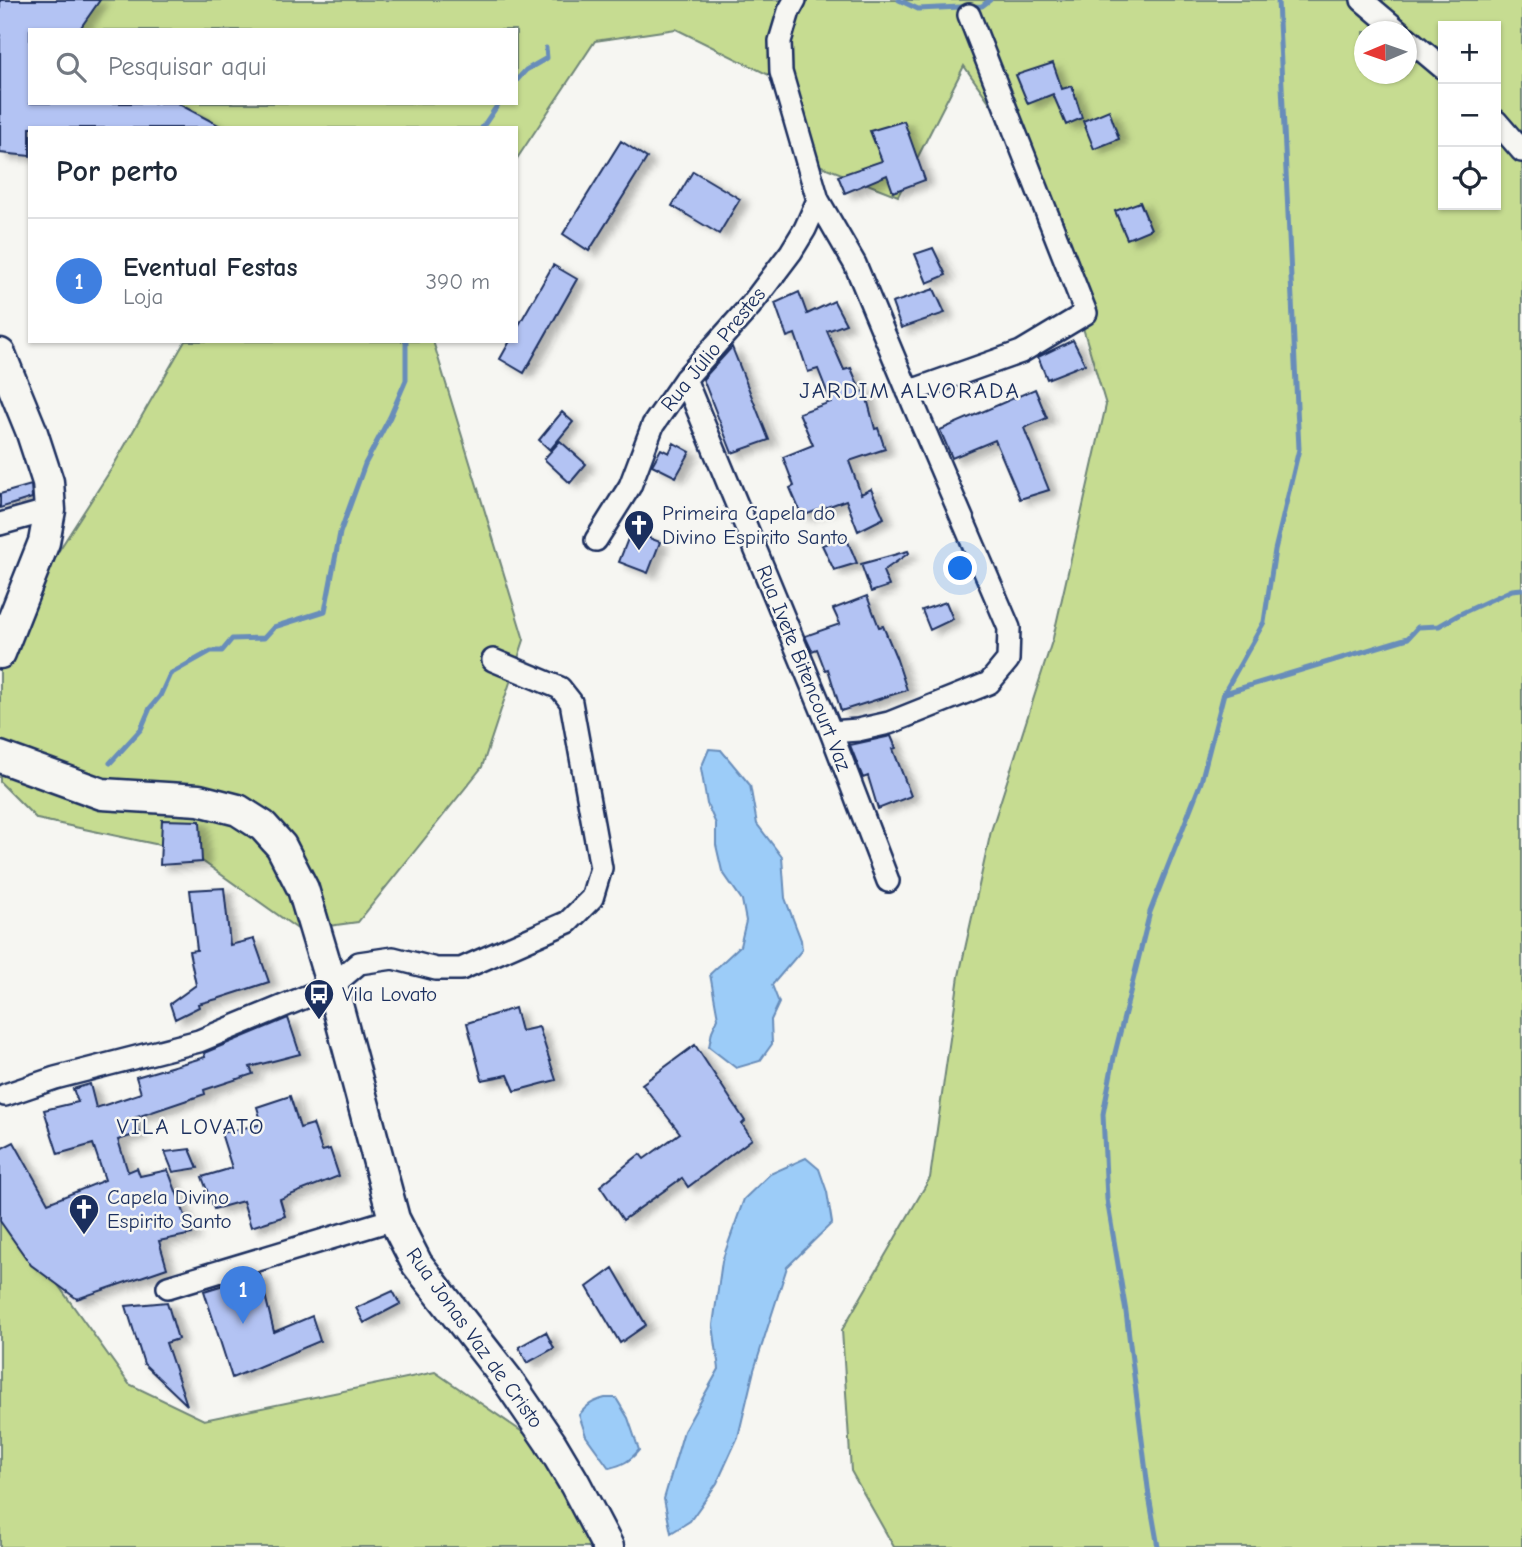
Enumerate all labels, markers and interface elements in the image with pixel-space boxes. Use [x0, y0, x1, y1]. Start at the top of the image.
north arrow [1354, 21, 1417, 84]
map controls [1438, 21, 1501, 210]
button: + [1438, 21, 1501, 84]
search box [28, 28, 518, 105]
icon: search [52, 48, 90, 86]
text: Pesquisar aqui [108, 52, 267, 82]
button: − [1438, 84, 1501, 147]
button: locate [1438, 147, 1501, 210]
text: Por perto [56, 154, 178, 189]
text: Eventual Festas [123, 253, 298, 283]
text: 1 [74, 268, 84, 295]
text: 390 m [425, 268, 490, 295]
street label: Rua Júlio Prestes [656, 282, 770, 416]
text: Loja [123, 283, 163, 310]
district label: JARDIM ALVORADA [799, 377, 1021, 404]
place label: Primeira Capela do Divino Espirito Santo [662, 501, 848, 549]
church icon: Primeira Capela do Divino Espirito Santo [622, 508, 656, 552]
your location [943, 551, 977, 585]
street label: Rua Ivete Bitencourt Vaz [752, 562, 856, 774]
bus stop icon: Vila Lovato [302, 977, 336, 1021]
place label: Vila Lovato [342, 982, 437, 1006]
district label: VILA LOVATO [116, 1113, 266, 1140]
place label: Capela Divino Espirito Santo [107, 1185, 232, 1233]
church icon: Capela Divino Espirito Santo [67, 1192, 101, 1236]
street label: Rua Jonas Vaz de Cristo [402, 1243, 548, 1433]
pin: 1 [220, 1266, 266, 1324]

